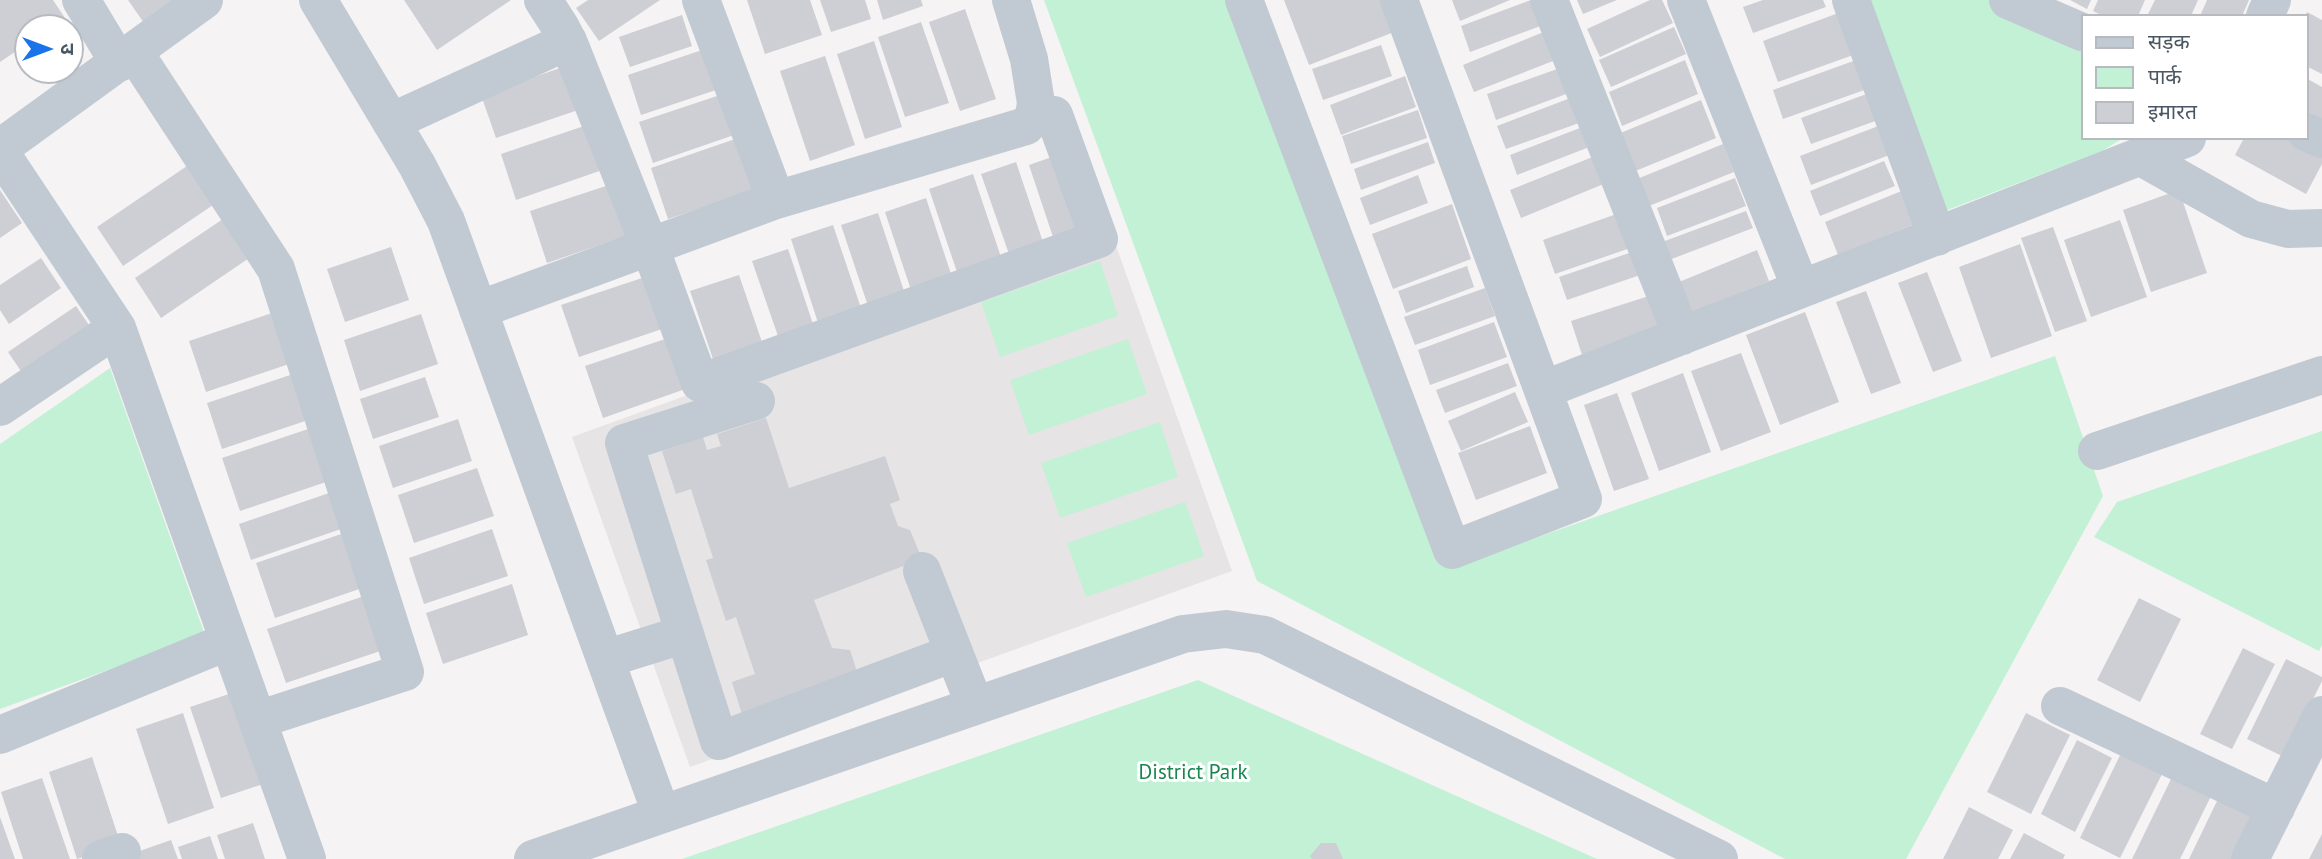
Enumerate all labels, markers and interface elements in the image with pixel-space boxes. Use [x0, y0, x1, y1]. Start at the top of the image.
north arrow [14, 14, 84, 84]
legend [2080, 14, 2308, 140]
text: सड़क [2148, 28, 2190, 55]
text: उ [56, 43, 80, 55]
text: पार्क [2148, 63, 2182, 90]
text: इमारत [2148, 98, 2197, 125]
park label: District Park [1139, 760, 1247, 786]

